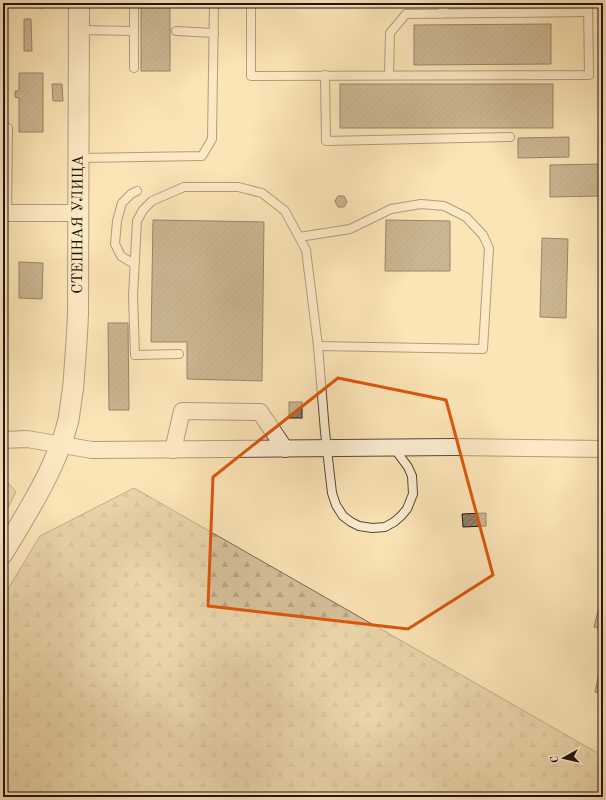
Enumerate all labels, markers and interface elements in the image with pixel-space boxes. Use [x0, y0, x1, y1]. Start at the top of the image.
street label: СТЕПНАЯ УЛИЦА [71, 154, 86, 294]
north arrow [544, 738, 584, 778]
text: С [550, 755, 562, 764]

